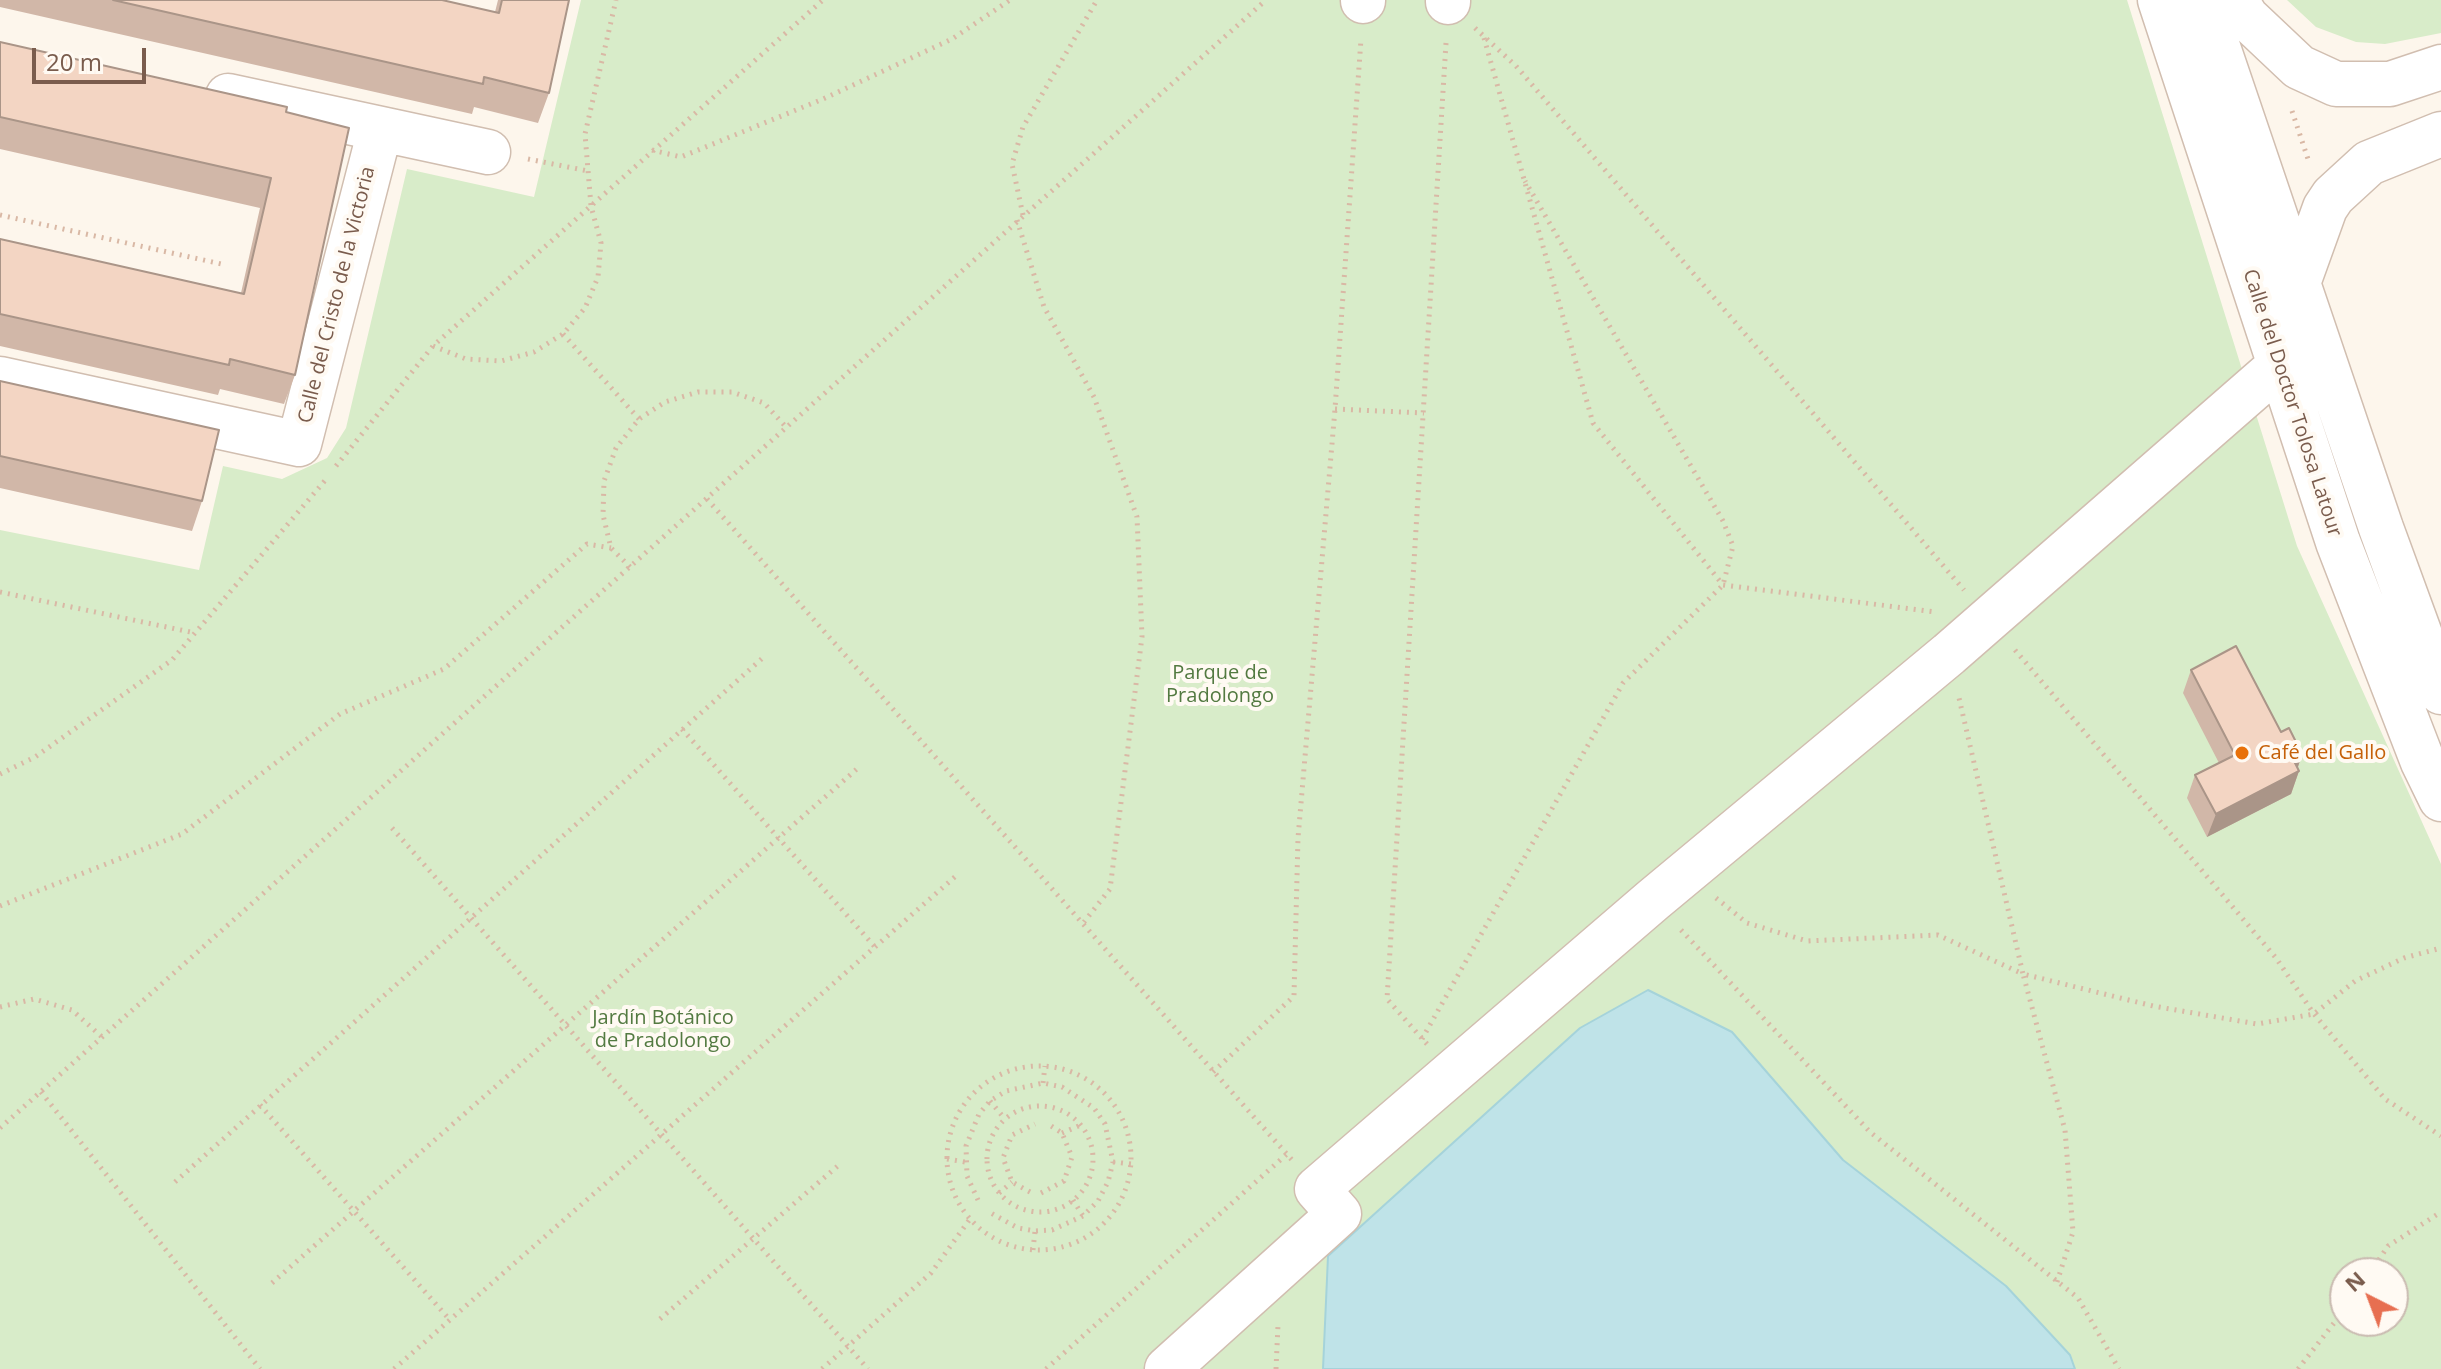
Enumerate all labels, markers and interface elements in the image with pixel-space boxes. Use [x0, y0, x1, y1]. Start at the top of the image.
scale bar [36, 32, 150, 82]
text: 20 m [46, 45, 102, 78]
street label: Calle del Cristo de la Victoria [293, 164, 381, 426]
street label: Calle del Doctor Tolosa Latour [2237, 266, 2347, 540]
park label: Parque de Pradolongo [1166, 661, 1274, 708]
place label: Café del Gallo [2258, 741, 2386, 765]
marker: Café del Gallo [2233, 744, 2251, 762]
park label: Jardín Botánico de Pradolongo [592, 1006, 734, 1053]
north arrow [2329, 1257, 2409, 1337]
text: N [2338, 1264, 2371, 1298]

